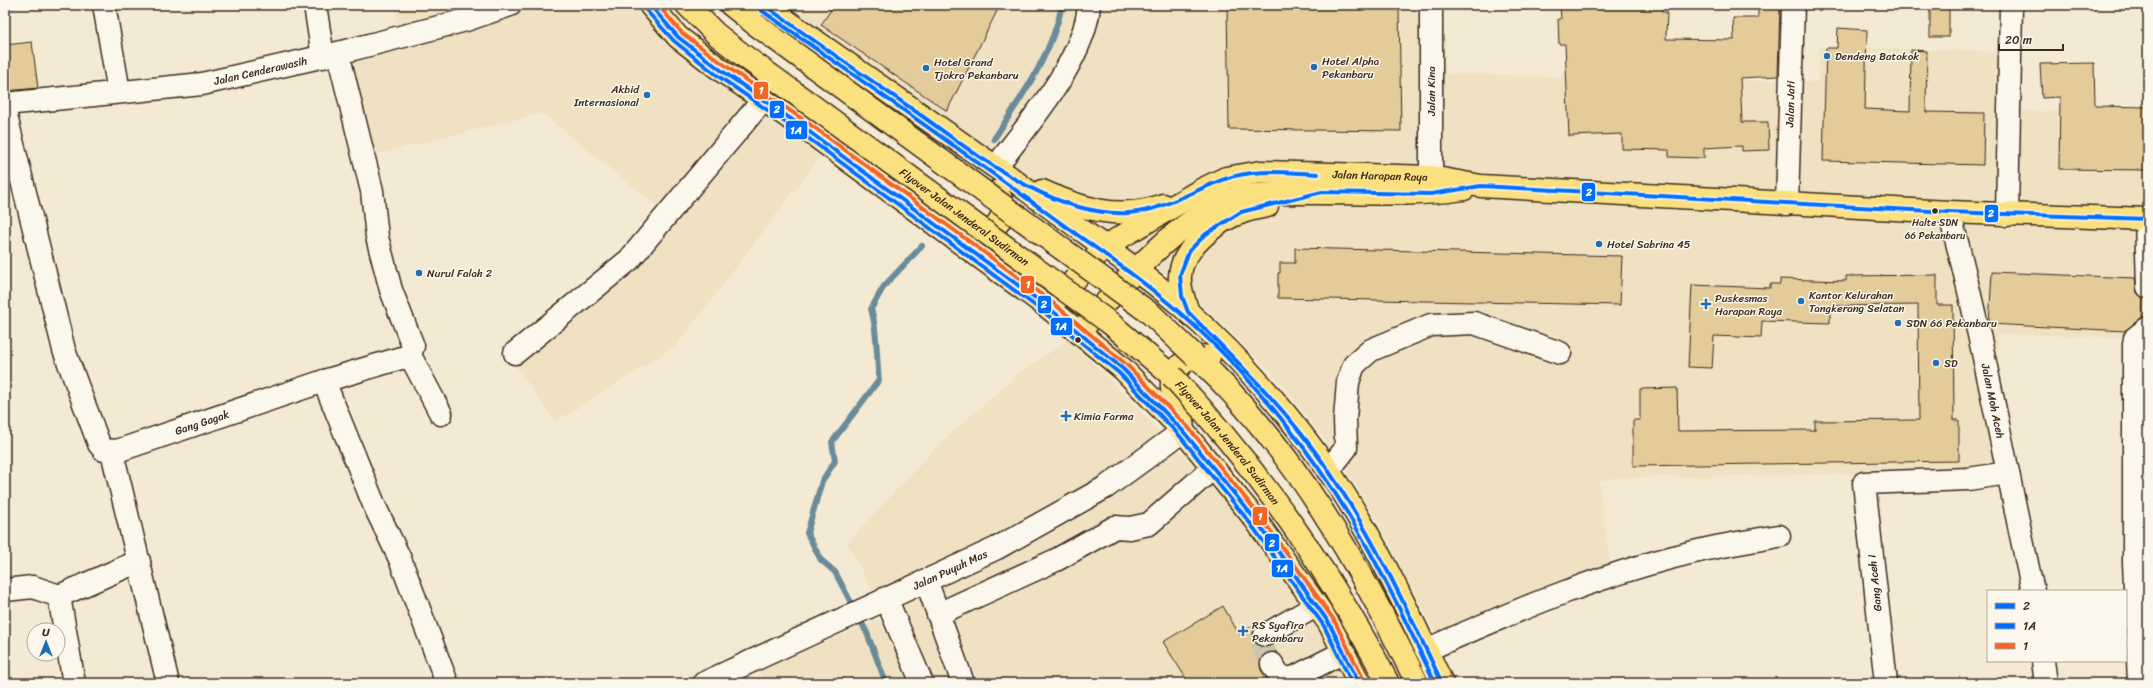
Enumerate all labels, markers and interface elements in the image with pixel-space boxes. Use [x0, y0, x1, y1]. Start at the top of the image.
scale bar [1999, 26, 2063, 52]
text: 20 m [2005, 29, 2032, 51]
place label: Dendeng Batokok [1835, 47, 1919, 66]
street label: Jalan Cenderawasih [211, 51, 309, 91]
marker: Dendeng Batokok [1822, 51, 1832, 61]
place label: Hotel Alpha Pekanbaru [1322, 52, 1380, 84]
place label: Hotel Grand Tjokro Pekanbaru [934, 53, 1019, 85]
marker: Hotel Alpha Pekanbaru [1309, 62, 1319, 72]
marker: Hotel Grand Tjokro Pekanbaru [921, 63, 931, 73]
street label: Jalan Kina [1422, 66, 1441, 117]
place label: Akbid Internasional [573, 80, 640, 112]
street label: Jalan Jati [1780, 80, 1800, 129]
line badge: 1 [753, 81, 769, 100]
text: 1 [759, 81, 764, 100]
marker: Akbid Internasional [642, 90, 652, 100]
line badge: 2 [769, 100, 785, 119]
text: 2 [773, 100, 781, 119]
line badge: 1A [785, 120, 808, 140]
text: 1A [790, 121, 802, 140]
street label: Flyover Jalan Jenderal Sudirman [896, 163, 1034, 271]
street label: Jalan Harapan Raya [1331, 165, 1428, 186]
line badge: 2 [1581, 182, 1596, 202]
text: 2 [1585, 183, 1593, 202]
line badge: 2 [1984, 204, 1999, 223]
text: 2 [1987, 204, 1995, 223]
marker: Halte SDN 66 Pekanbaru [1930, 206, 1940, 216]
place label: Halte SDN 66 Pekanbaru [1905, 214, 1966, 245]
place label: Hotel Sabrina 45 [1607, 235, 1691, 254]
marker: Hotel Sabrina 45 [1594, 239, 1604, 249]
place label: Nurul Falah 2 [427, 264, 493, 283]
marker: Nurul Falah 2 [414, 268, 424, 278]
line badge: 1 [1020, 275, 1035, 294]
text: 1 [1026, 275, 1031, 294]
place label: Kantor Kelurahan Tangkerang Selatan [1809, 286, 1905, 318]
place label: Puskesmas Harapan Raya [1715, 289, 1782, 321]
line badge: 2 [1037, 295, 1052, 314]
text: 2 [1040, 295, 1048, 314]
marker: Kantor Kelurahan Tangkerang Selatan [1796, 296, 1806, 306]
marker: Puskesmas Harapan Raya [1700, 298, 1712, 310]
place label: SDN 66 Pekanbaru [1906, 314, 1997, 333]
line badge: 1A [1050, 317, 1073, 336]
text: 1A [1055, 317, 1067, 336]
marker: SDN 66 Pekanbaru [1893, 318, 1903, 328]
unlabelled marker [1073, 335, 1083, 345]
place label: SD [1944, 354, 1958, 373]
marker: SD [1931, 358, 1941, 368]
street label: Jalan Moh Aceh [1976, 361, 2010, 440]
street label: Flyover Jalan Jenderal Sudirman [1171, 376, 1285, 509]
street label: Gang Gagak [172, 404, 232, 440]
place label: Kimia Farma [1074, 407, 1134, 426]
marker: Kimia Farma [1061, 411, 1071, 421]
line badge: 1 [1252, 506, 1268, 526]
text: 1 [1258, 507, 1263, 526]
line badge: 2 [1264, 533, 1280, 552]
text: 2 [1268, 534, 1276, 553]
street label: Jalan Puyuh Mas [909, 544, 991, 595]
street label: Gang Aceh I [1863, 553, 1887, 612]
line badge: 1A [1271, 559, 1294, 578]
text: 1A [1276, 559, 1288, 578]
legend [1987, 590, 2127, 662]
text: 2 [2023, 595, 2030, 617]
text: 1A [2023, 615, 2036, 637]
place label: RS Syafira Pekanbaru [1252, 616, 1304, 648]
north arrow [26, 622, 66, 662]
text: U [42, 623, 50, 642]
marker: RS Syafira Pekanbaru [1237, 625, 1249, 637]
text: 1 [2023, 635, 2028, 657]

